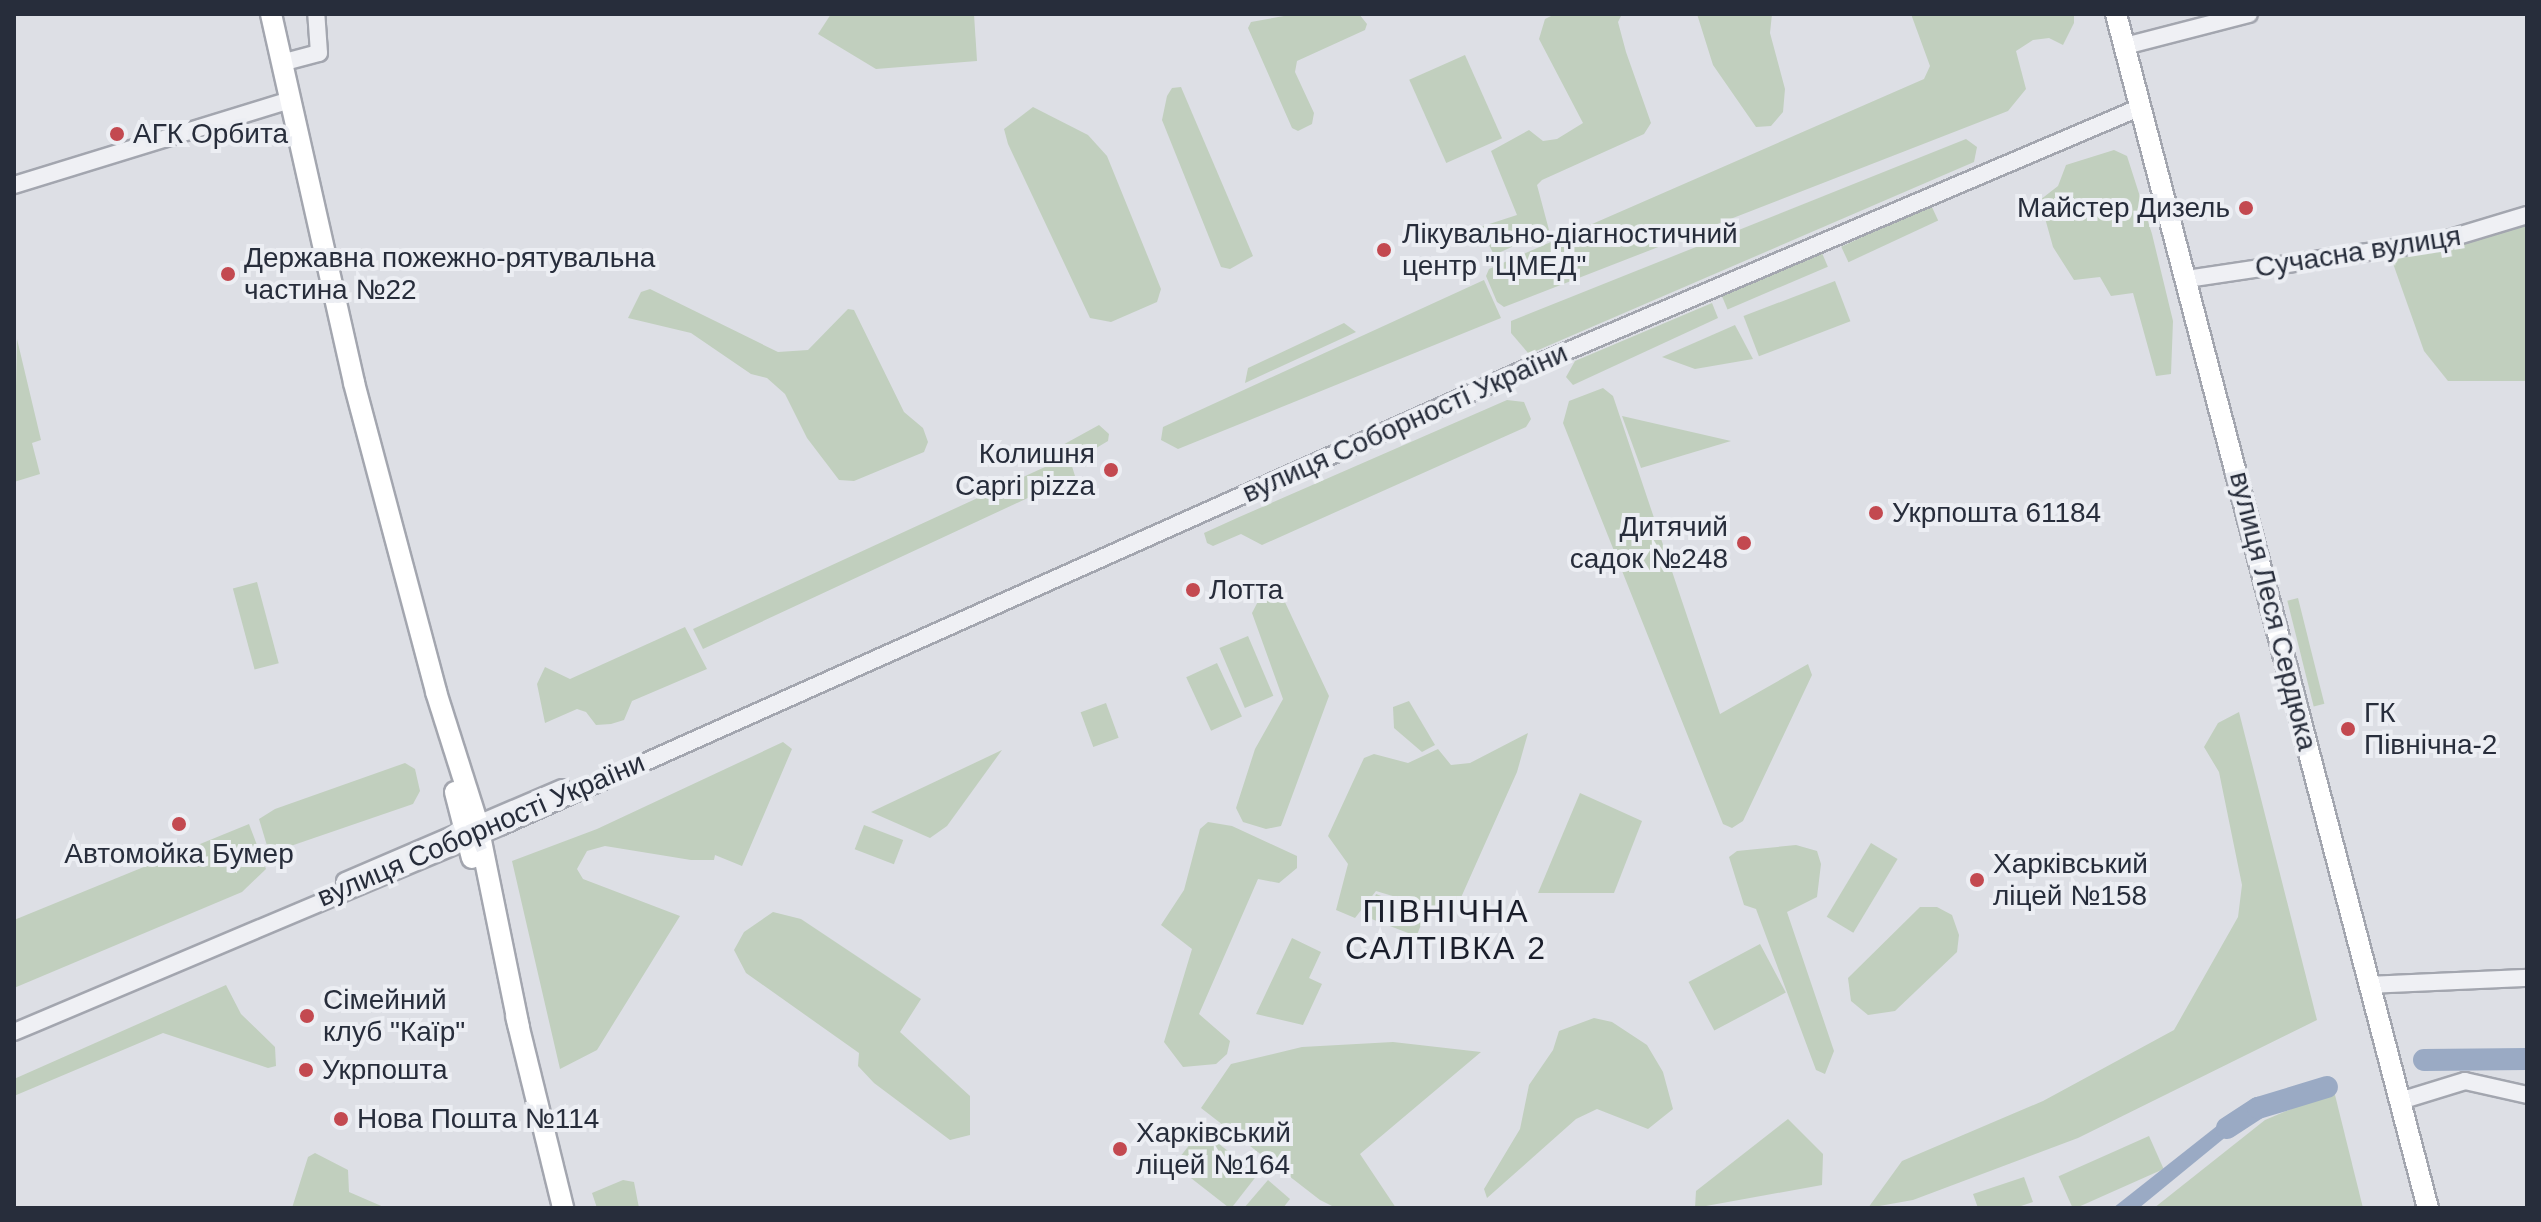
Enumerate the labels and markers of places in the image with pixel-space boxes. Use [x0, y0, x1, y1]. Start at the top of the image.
place label: АГК Орбита [133, 117, 288, 151]
marker: АГК Орбита [108, 125, 126, 143]
place label: Майстер Дизель [2017, 191, 2230, 225]
marker: Майстер Дизель [2237, 199, 2255, 217]
place label: Лікувально-діагностичний центр "ЦМЕД" [1402, 217, 1738, 283]
marker: Лікувально-діагностичний центр "ЦМЕД" [1373, 239, 1395, 261]
place label: Державна пожежно-рятувальна частина №22 [244, 241, 655, 307]
marker: Державна пожежно-рятувальна частина №22 [219, 265, 237, 283]
place label: Колишня Capri pizza [955, 437, 1095, 503]
marker: Колишня Capri pizza [1102, 461, 1120, 479]
place label: Укрпошта 61184 [1892, 496, 2101, 530]
marker: Укрпошта 61184 [1867, 504, 1885, 522]
place label: Дитячий садок №248 [1570, 510, 1728, 576]
marker: Дитячий садок №248 [1735, 534, 1753, 552]
place label: Лотта [1209, 573, 1283, 607]
marker: Лотта [1184, 581, 1202, 599]
place label: ГК Північна-2 [2364, 696, 2497, 762]
marker: ГК Північна-2 [2339, 720, 2357, 738]
marker: Автомойка Бумер [170, 815, 188, 833]
place label: Автомойка Бумер [64, 837, 294, 871]
place label: Харківський ліцей №158 [1993, 847, 2148, 913]
marker: Харківський ліцей №158 [1968, 871, 1986, 889]
place label: Сімейний клуб "Каїр" [323, 983, 465, 1049]
marker: Сімейний клуб "Каїр" [298, 1007, 316, 1025]
place label: Укрпошта [322, 1053, 448, 1087]
marker: Укрпошта [297, 1061, 315, 1079]
place label: Нова Пошта №114 [357, 1102, 599, 1136]
marker: Нова Пошта №114 [332, 1110, 350, 1128]
place label: Харківський ліцей №164 [1136, 1116, 1291, 1182]
marker: Харківський ліцей №164 [1111, 1140, 1129, 1158]

